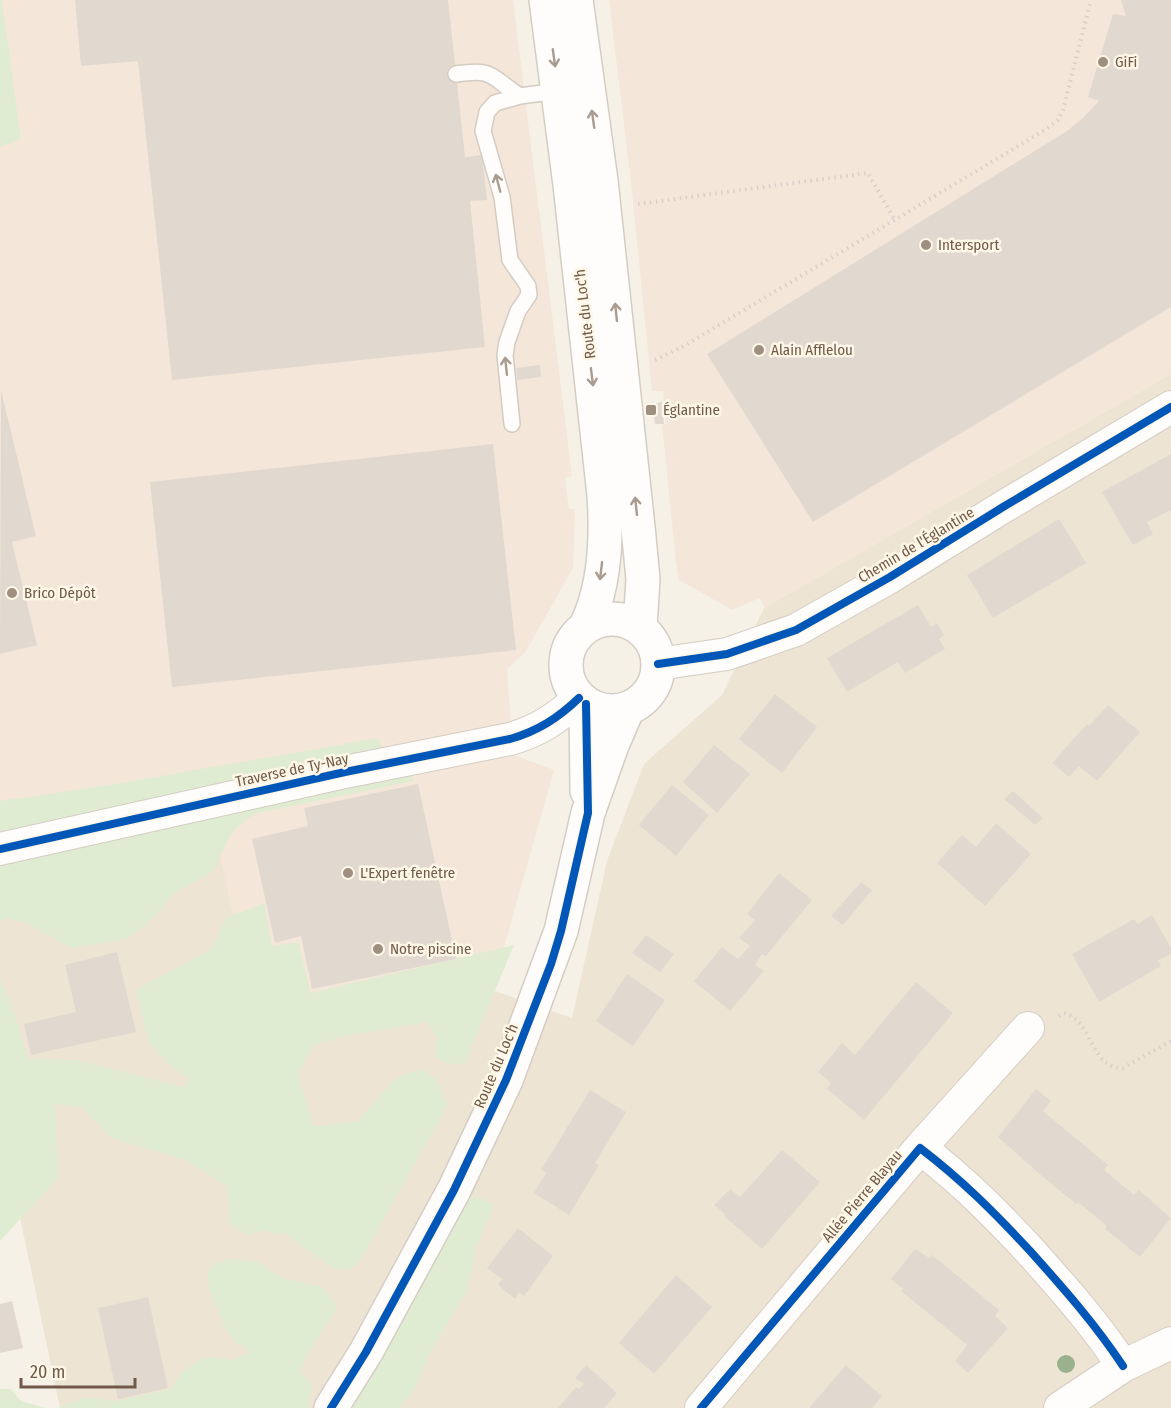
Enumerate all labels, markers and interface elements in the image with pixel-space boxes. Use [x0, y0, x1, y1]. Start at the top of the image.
one-way arrow [548, 48, 559, 67]
place label: GiFi [1115, 53, 1137, 71]
marker: GiFi [1096, 55, 1110, 69]
one-way arrow [587, 109, 598, 129]
one-way arrow [492, 174, 504, 193]
place label: Intersport [938, 236, 999, 254]
marker: Intersport [919, 238, 933, 252]
street label: Route du Loc'h [571, 268, 599, 360]
one-way arrow [610, 303, 621, 323]
place label: Alain Afflelou [771, 341, 853, 359]
marker: Alain Afflelou [752, 343, 766, 357]
one-way arrow [500, 356, 511, 376]
one-way arrow [587, 366, 598, 386]
place label: Églantine [663, 401, 720, 419]
marker: Églantine [644, 403, 658, 417]
one-way arrow [630, 497, 641, 517]
street label: Chemin de l'Églantine [855, 503, 977, 587]
one-way arrow [595, 560, 606, 580]
place label: Brico Dépôt [24, 584, 96, 602]
marker: Brico Dépôt [5, 586, 19, 600]
street label: Traverse de Ty-Nay [234, 749, 350, 791]
place label: L'Expert fenêtre [360, 864, 455, 882]
marker: L'Expert fenêtre [341, 866, 355, 880]
place label: Notre piscine [390, 940, 471, 958]
marker: Notre piscine [371, 942, 385, 956]
street label: Route du Loc'h [470, 1021, 522, 1111]
street label: Allée Pierre Blayau [818, 1146, 906, 1246]
scale bar [21, 1351, 135, 1389]
text: 20 m [30, 1361, 65, 1383]

